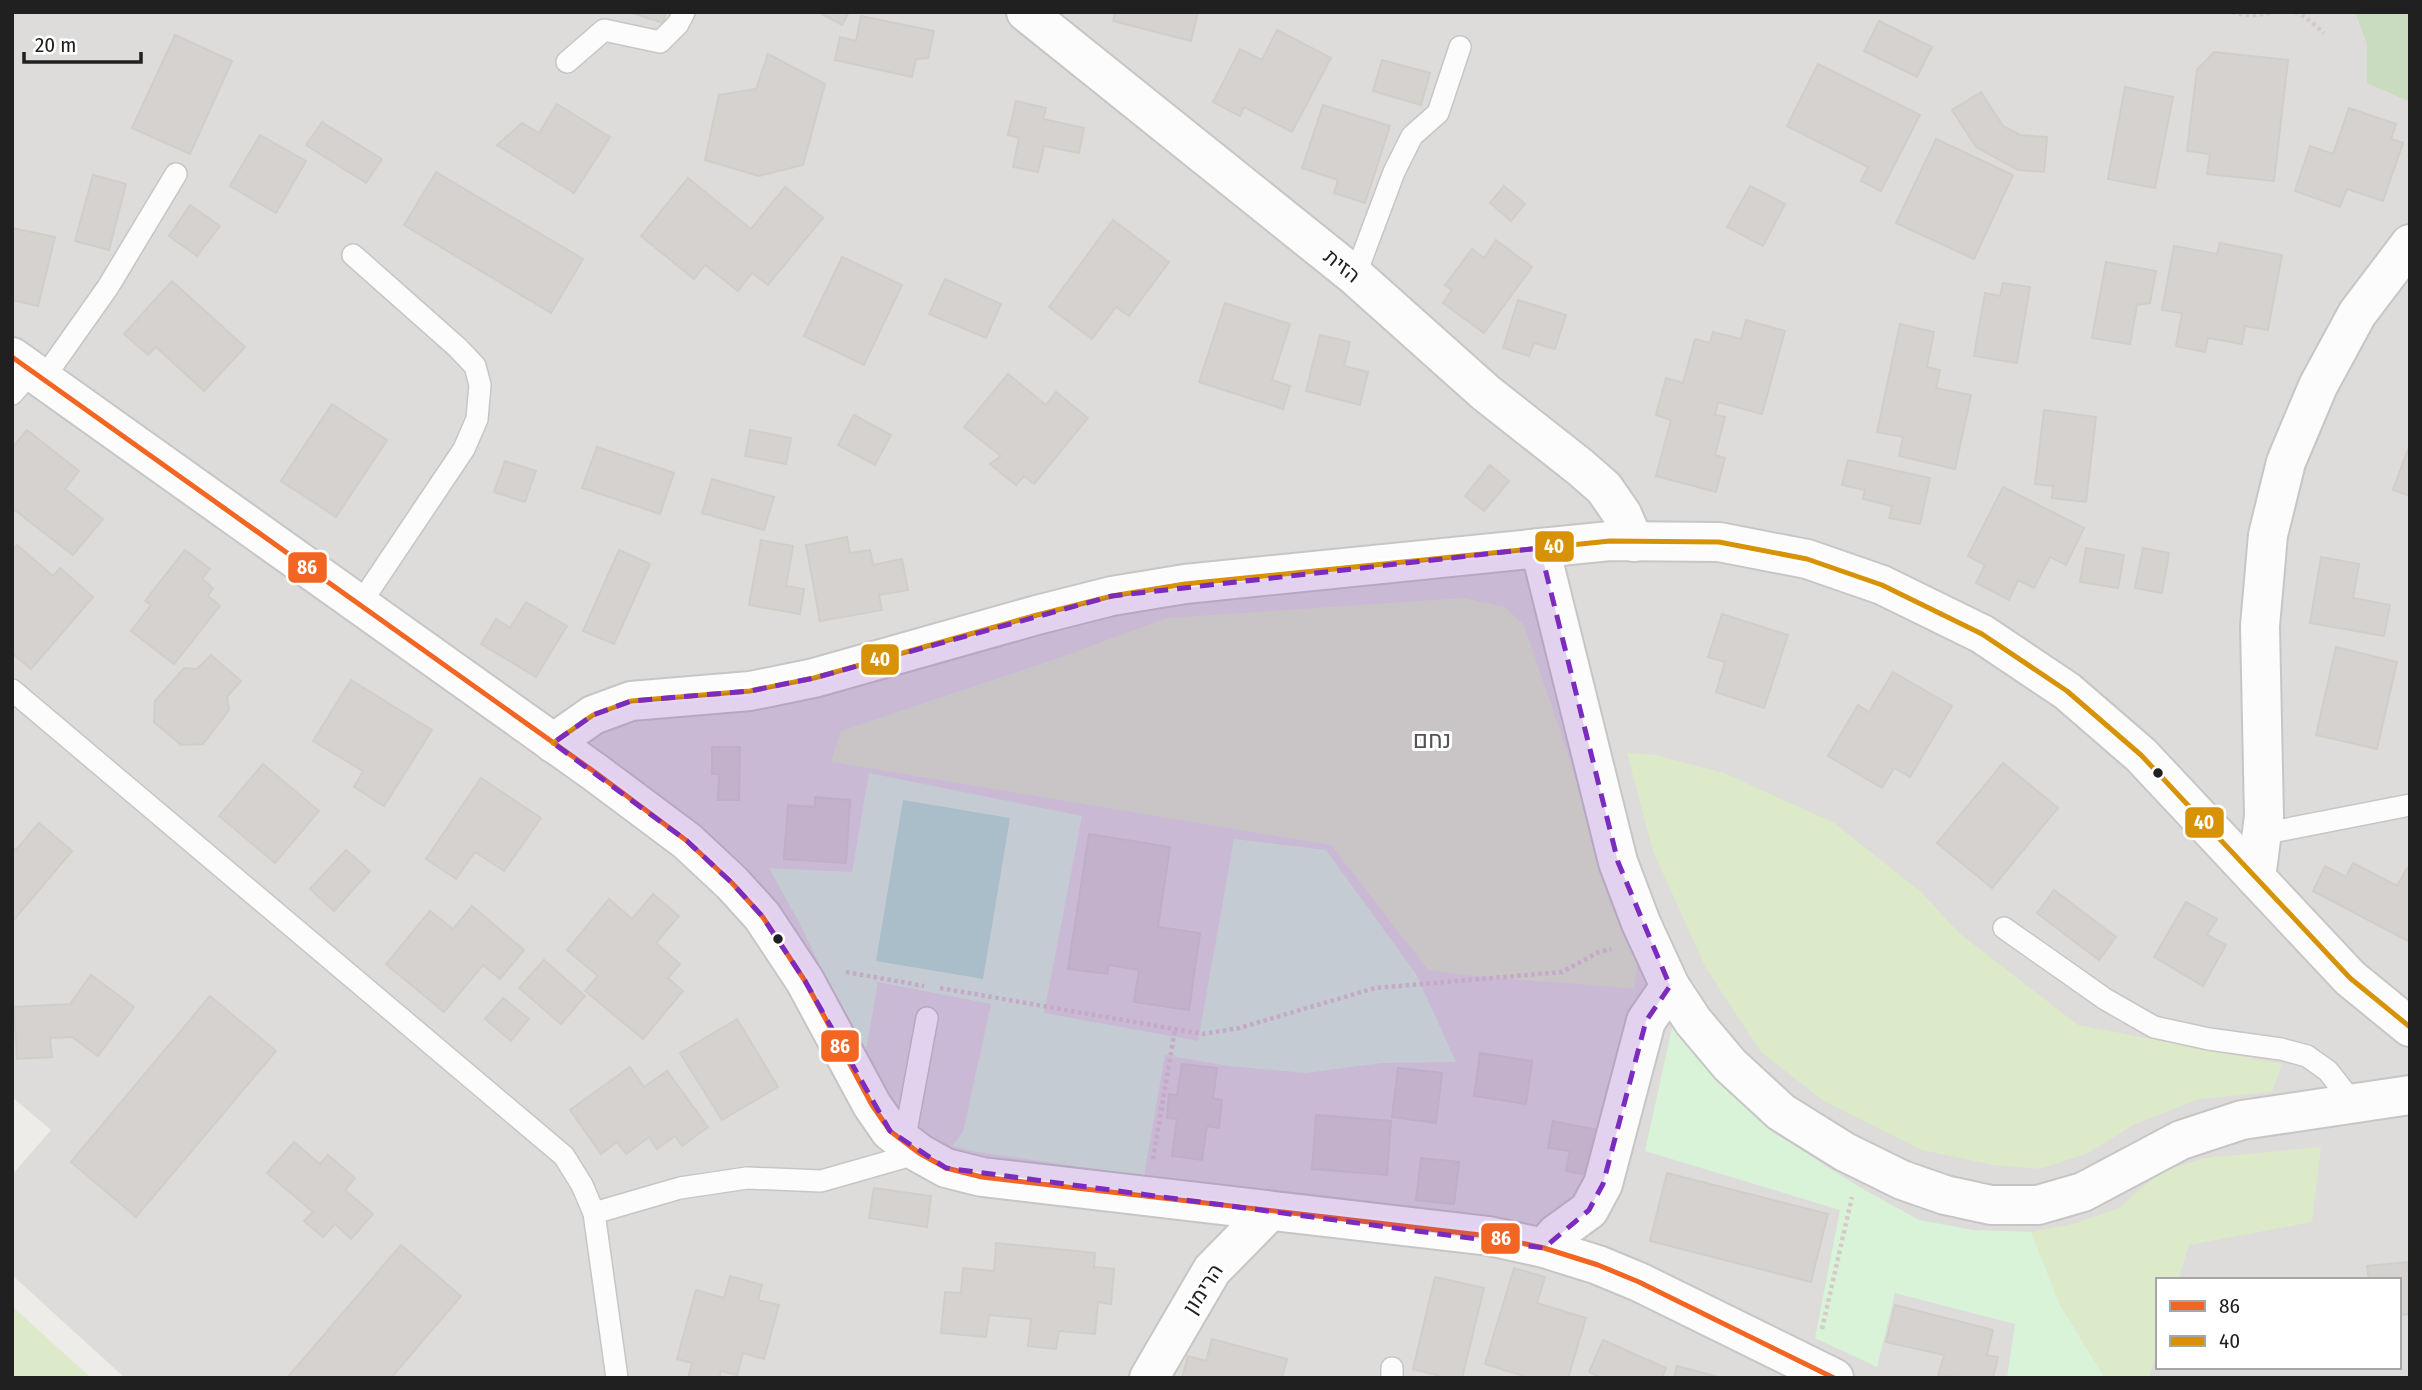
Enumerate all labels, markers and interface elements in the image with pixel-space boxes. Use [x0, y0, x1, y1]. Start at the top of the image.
scale bar [24, 21, 142, 65]
text: 20 m [35, 32, 76, 58]
street label: הזית [1319, 244, 1365, 288]
line badge: 40 [1534, 530, 1575, 563]
text: 40 [1544, 535, 1564, 558]
line badge: 86 [287, 551, 328, 584]
text: 86 [297, 556, 317, 579]
line badge: 40 [860, 643, 900, 676]
text: 40 [870, 648, 890, 671]
district label: נחם [1413, 726, 1451, 754]
unlabelled marker [2151, 766, 2165, 780]
line badge: 40 [2184, 806, 2225, 839]
text: 40 [2194, 811, 2214, 834]
unlabelled marker [771, 932, 785, 946]
line badge: 86 [820, 1029, 860, 1063]
text: 86 [830, 1035, 850, 1058]
line badge: 86 [1480, 1222, 1521, 1255]
text: 86 [1491, 1227, 1511, 1250]
street label: הרימון [1177, 1259, 1229, 1319]
legend [2156, 1278, 2401, 1369]
text: 86 [2219, 1293, 2240, 1319]
text: 40 [2219, 1328, 2240, 1354]

